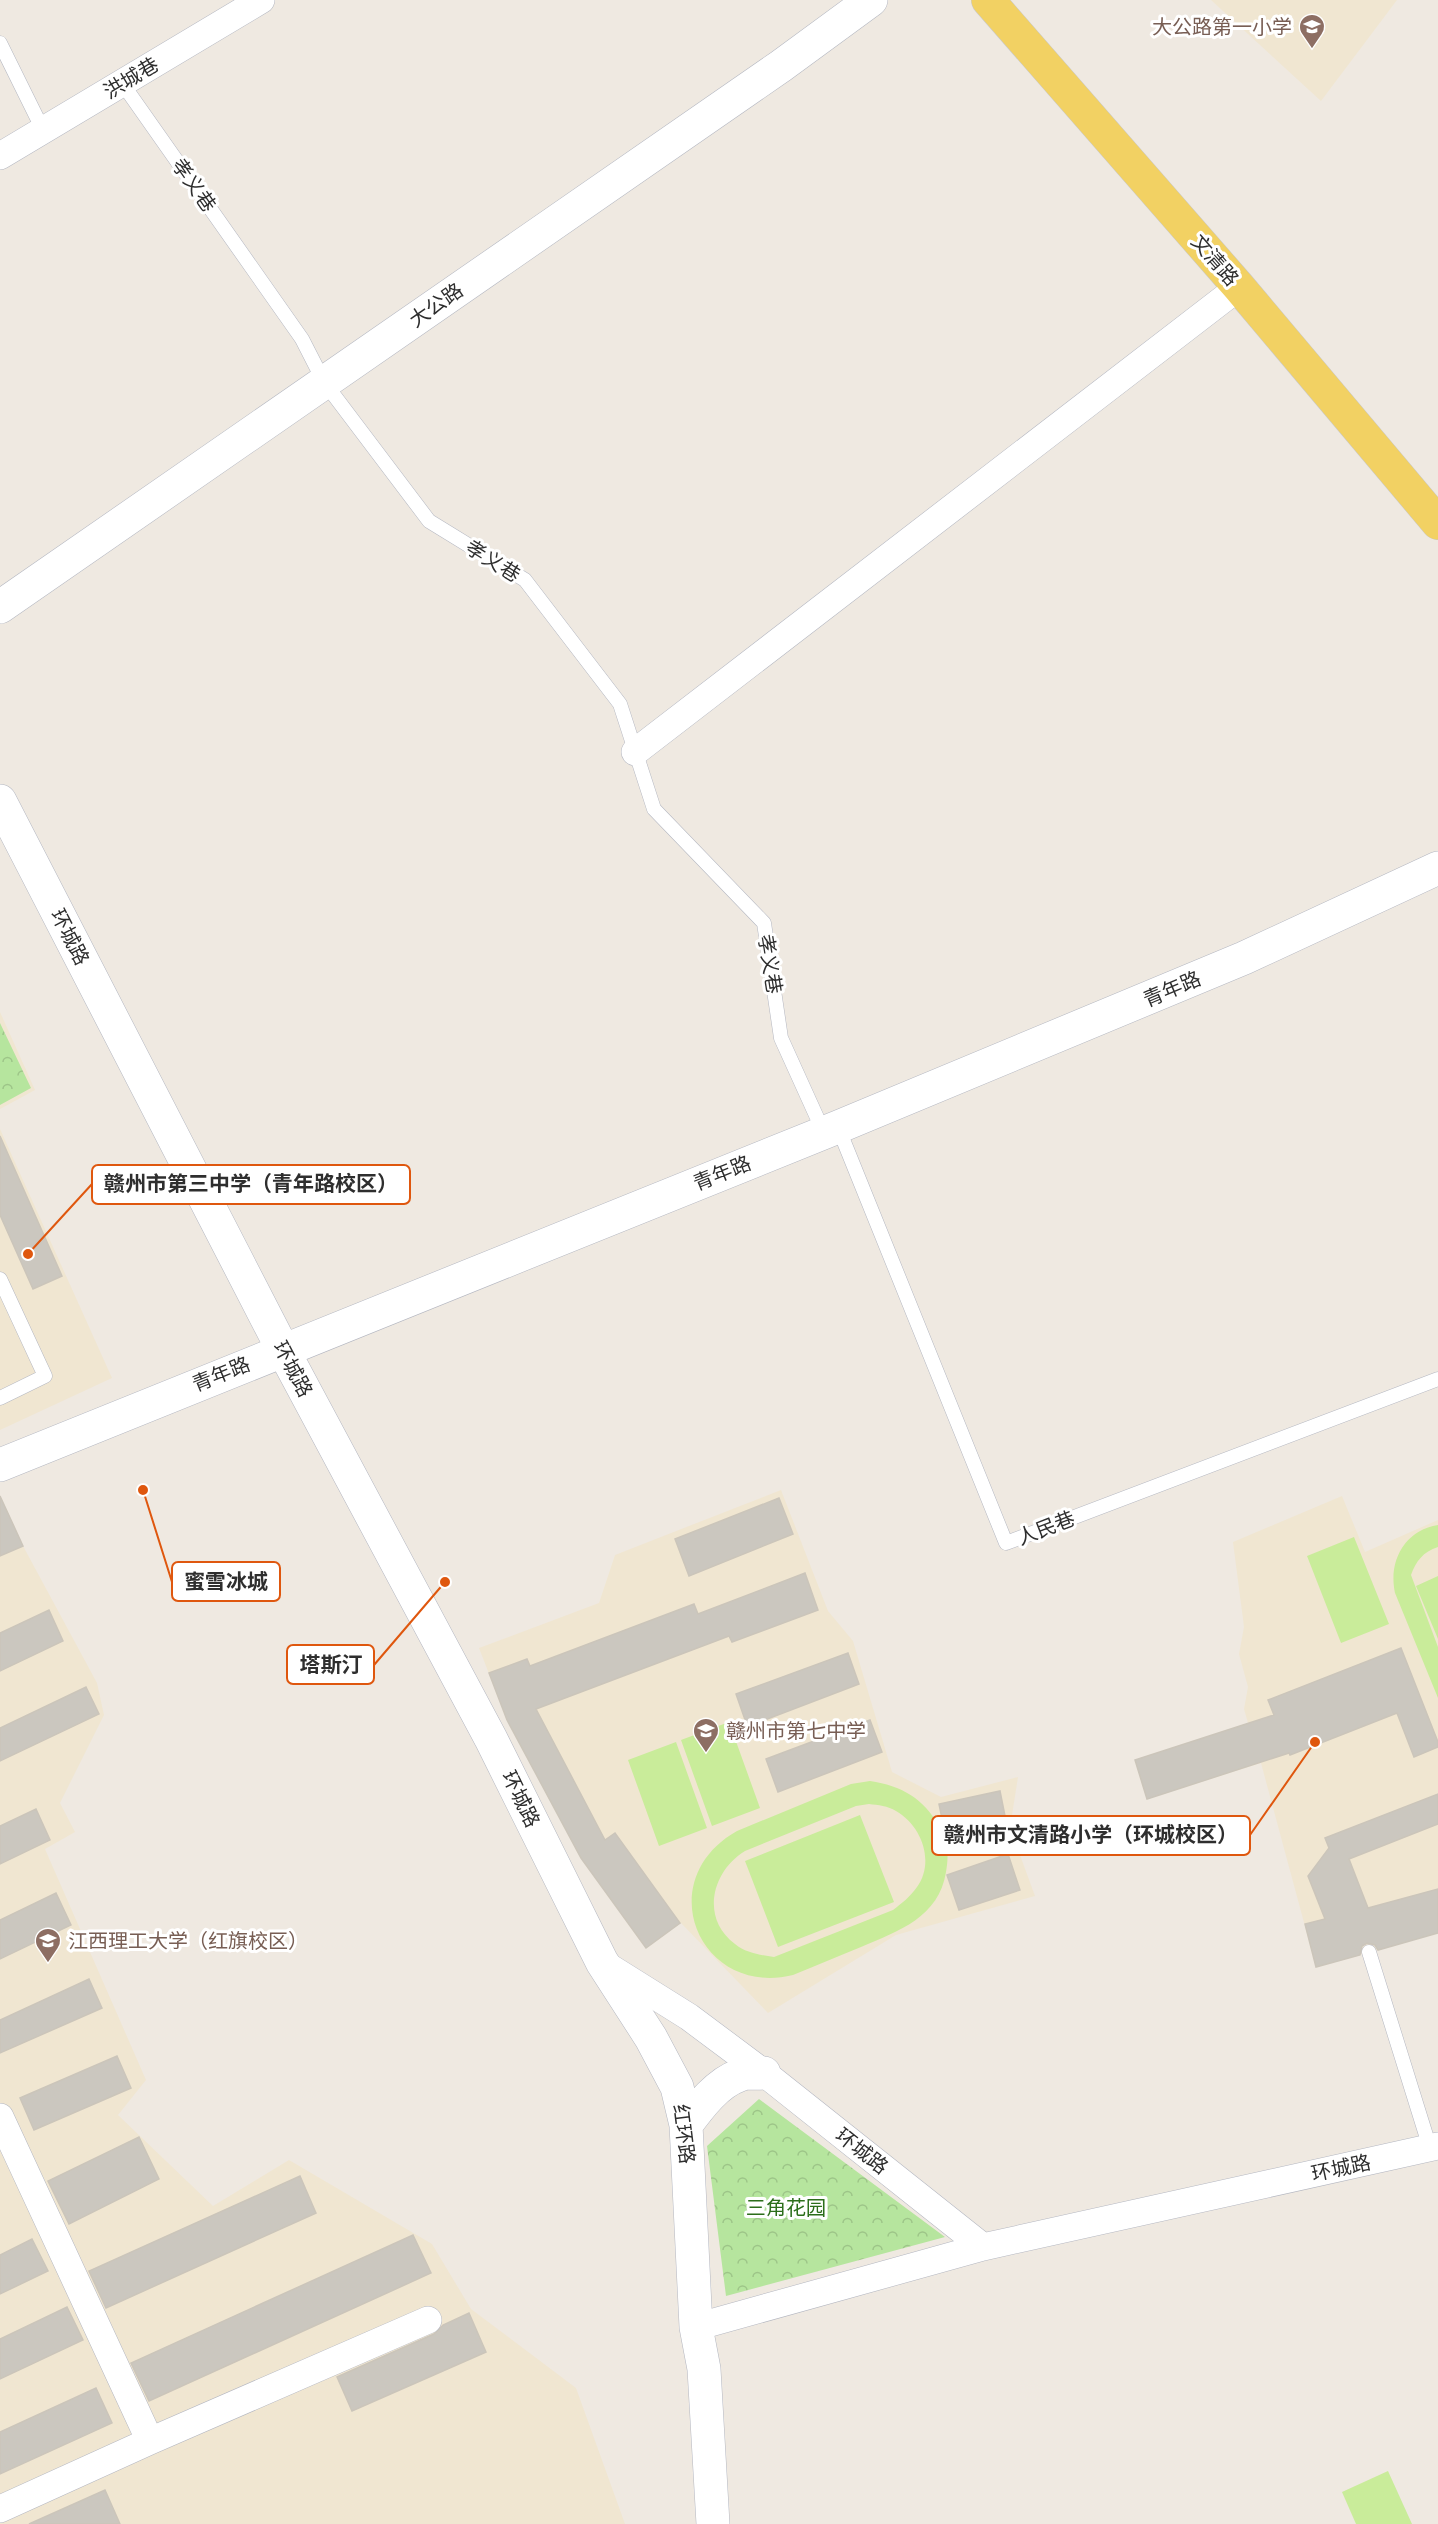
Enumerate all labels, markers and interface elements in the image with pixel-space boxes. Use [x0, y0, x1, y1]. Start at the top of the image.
school or university icon: 大公路第一小学 [1297, 12, 1327, 50]
place label: 大公路第一小学 [1152, 15, 1292, 39]
street label: 洪城巷 [99, 52, 163, 104]
street label: 孝义巷 [167, 154, 221, 216]
street label: 文清路 [1186, 229, 1244, 291]
street label: 大公路 [405, 278, 467, 332]
street label: 孝义巷 [461, 535, 525, 587]
street label: 环城路 [46, 905, 94, 969]
street label: 孝义巷 [753, 932, 787, 996]
street label: 青年路 [1140, 966, 1204, 1012]
street label: 青年路 [690, 1151, 754, 1195]
callout: 赣州市第三中学（青年路校区） [92, 1165, 410, 1204]
text: 赣州市第三中学（青年路校区） [104, 1172, 398, 1196]
street label: 环城路 [268, 1337, 318, 1401]
street label: 青年路 [189, 1352, 253, 1396]
street label: 人民巷 [1014, 1506, 1078, 1550]
callout: 蜜雪冰城 [172, 1562, 280, 1601]
text: 蜜雪冰城 [184, 1570, 268, 1594]
callout: 塔斯汀 [287, 1645, 374, 1684]
text: 塔斯汀 [300, 1653, 363, 1677]
school or university icon: 赣州市第七中学 [691, 1716, 721, 1754]
place label: 赣州市第七中学 [726, 1719, 866, 1743]
street label: 环城路 [497, 1767, 545, 1831]
callout: 赣州市文清路小学（环城校区） [932, 1816, 1250, 1855]
text: 赣州市文清路小学（环城校区） [944, 1823, 1238, 1847]
school or university icon: 江西理工大学（红旗校区） [33, 1926, 63, 1964]
place label: 江西理工大学（红旗校区） [68, 1929, 308, 1953]
street label: 红环路 [668, 2103, 700, 2165]
street label: 环城路 [831, 2123, 893, 2179]
street label: 环城路 [1309, 2150, 1373, 2186]
park label: 三角花园 [746, 2196, 826, 2220]

